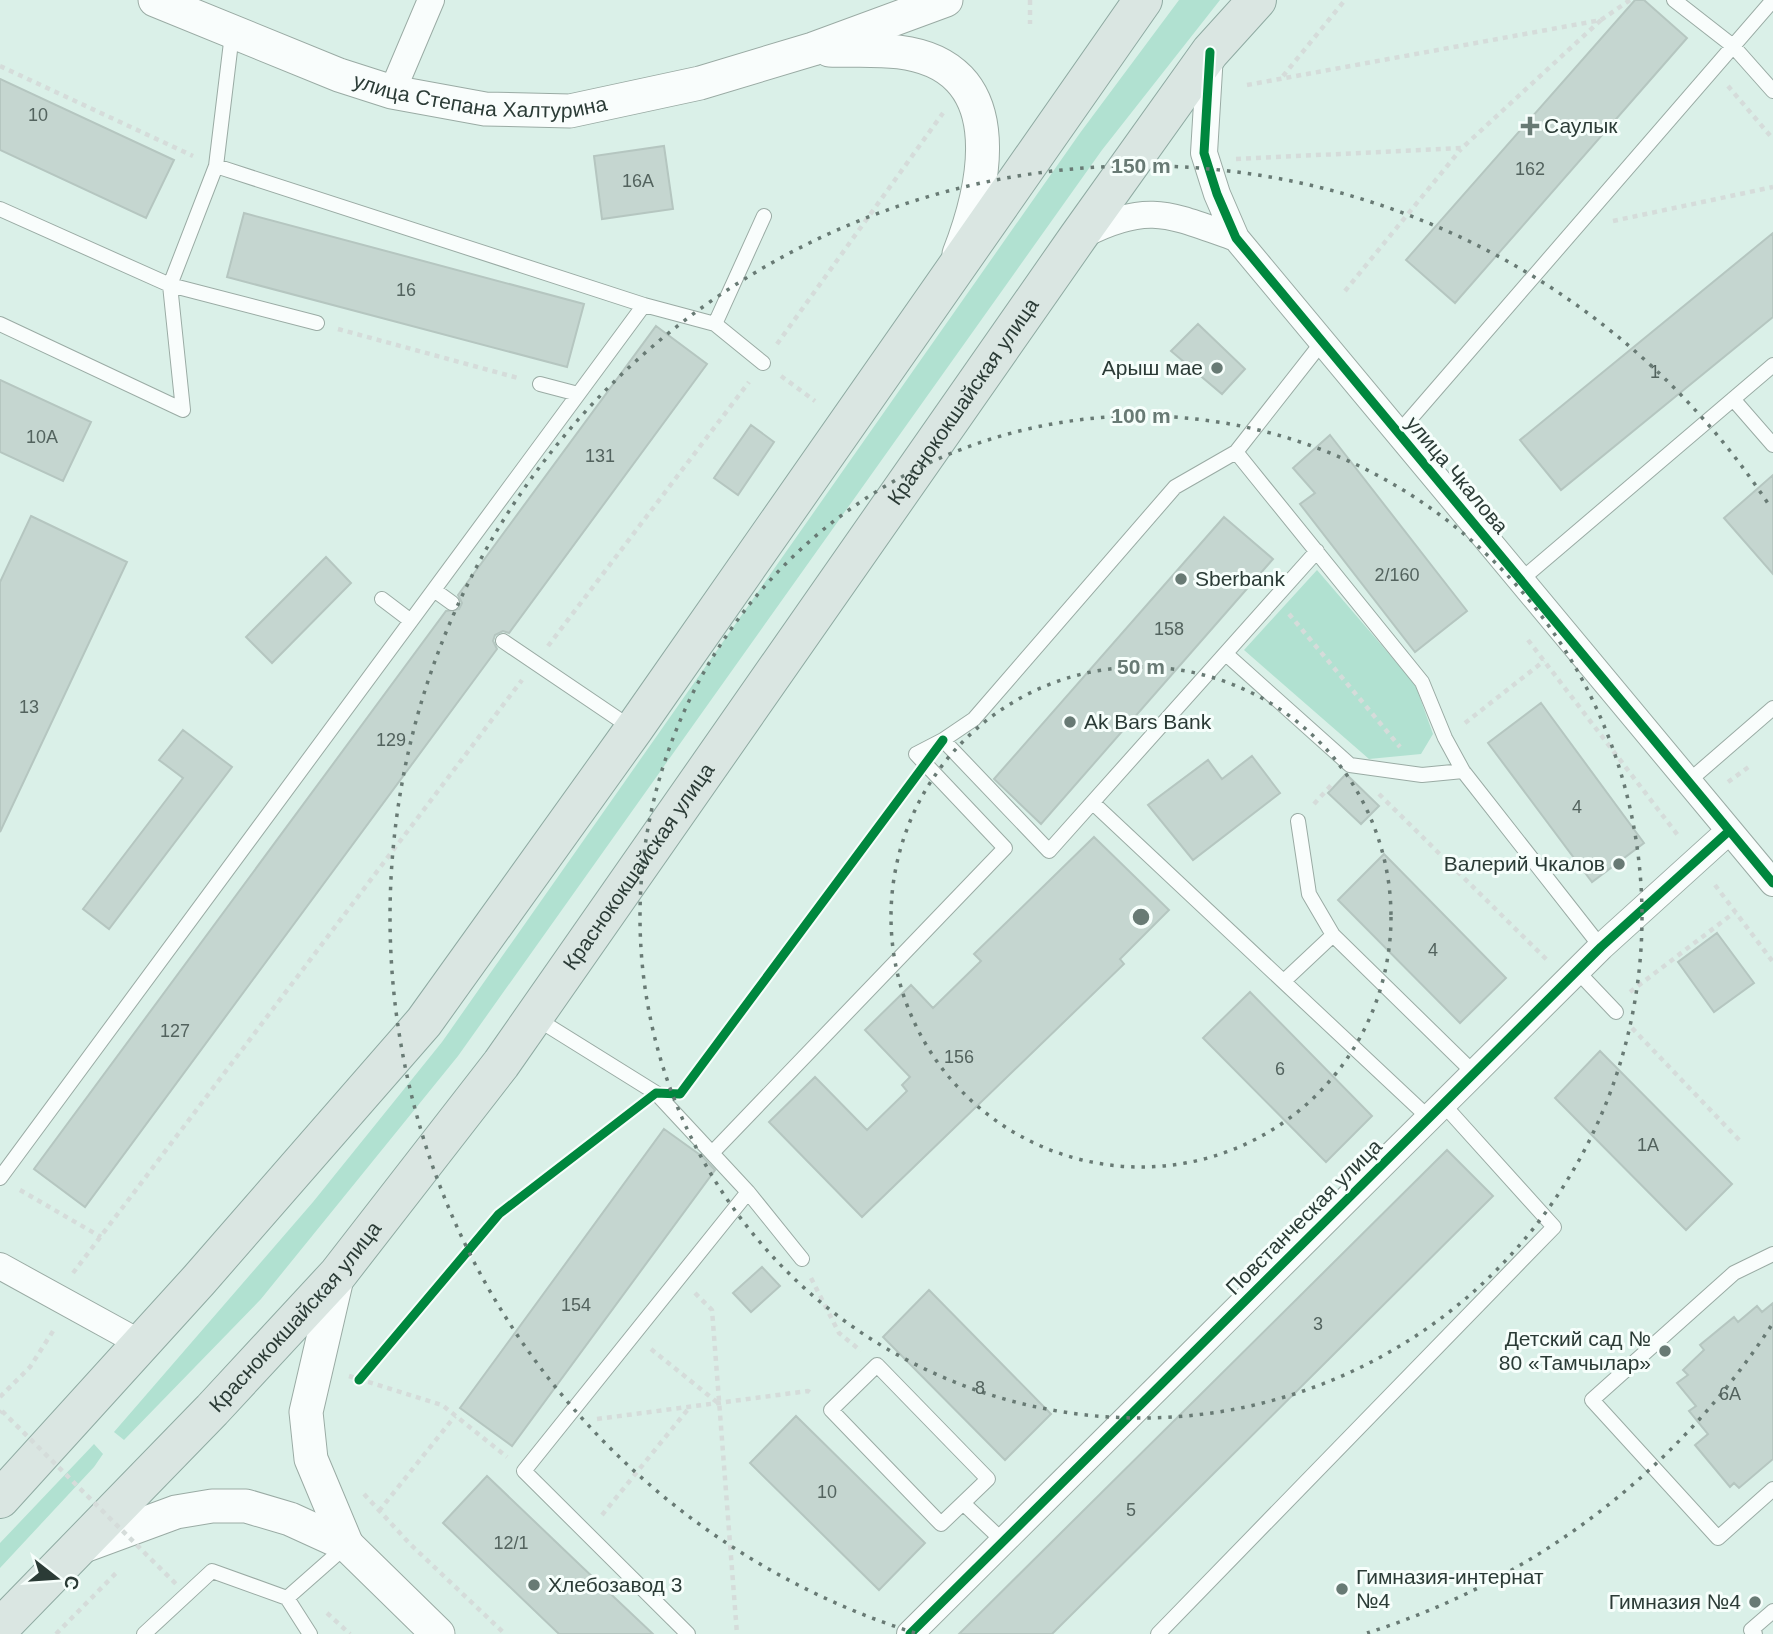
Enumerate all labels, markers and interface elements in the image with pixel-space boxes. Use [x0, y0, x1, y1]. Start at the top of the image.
street label: улица Степана Халтурина [351, 68, 609, 122]
house number: 10 [28, 105, 48, 125]
place label: Саулык [1544, 114, 1618, 137]
marker: Саулык [1522, 118, 1538, 134]
text: 150 m [1111, 154, 1171, 177]
house number: 162 [1515, 159, 1545, 179]
house number: 16А [622, 171, 654, 191]
house number: 16 [396, 280, 416, 300]
street label: Краснококшайская улица [883, 293, 1043, 509]
place label: Арыш мае [1102, 356, 1203, 379]
marker: Арыш мае [1209, 360, 1225, 376]
house number: 1 [1650, 362, 1660, 382]
text: 100 m [1111, 404, 1171, 427]
street label: улица Чкалова [1402, 411, 1513, 538]
house number: 10А [26, 427, 58, 447]
house number: 131 [585, 446, 615, 466]
house number: 2/160 [1374, 565, 1420, 585]
place label: Sberbank [1195, 567, 1285, 590]
marker: Sberbank [1173, 571, 1189, 587]
house number: 158 [1154, 619, 1184, 639]
text: 50 m [1117, 655, 1165, 678]
house number: 13 [19, 697, 39, 717]
place label: Ak Bars Bank [1084, 710, 1212, 733]
marker: Ak Bars Bank [1062, 714, 1078, 730]
house number: 129 [376, 730, 406, 750]
street label: Краснококшайская улица [558, 758, 719, 974]
house number: 4 [1572, 797, 1582, 817]
place label: Валерий Чкалов [1444, 852, 1605, 875]
marker: Валерий Чкалов [1611, 856, 1627, 872]
centre of rings [1129, 905, 1153, 929]
house number: 4 [1428, 940, 1438, 960]
house number: 127 [160, 1021, 190, 1041]
house number: 156 [944, 1047, 974, 1067]
house number: 6 [1275, 1059, 1285, 1079]
street label: Повстанческая улица [1221, 1134, 1386, 1299]
house number: 1А [1637, 1135, 1659, 1155]
street label: Краснококшайская улица [204, 1217, 385, 1416]
house number: 154 [561, 1295, 591, 1315]
house number: 3 [1313, 1314, 1323, 1334]
place label: Детский сад № 80 «Тамчылар» [1499, 1327, 1651, 1374]
marker: Детский сад № 80 «Тамчылар» [1657, 1343, 1673, 1359]
house number: 8 [975, 1378, 985, 1398]
house number: 6А [1719, 1384, 1741, 1404]
house number: 10 [817, 1482, 837, 1502]
house number: 5 [1126, 1500, 1136, 1520]
house number: 12/1 [493, 1533, 529, 1553]
north arrow [21, 1543, 91, 1613]
place label: Гимназия-интернат №4 [1356, 1565, 1544, 1612]
text: С [60, 1573, 84, 1593]
place label: Хлебозавод 3 [548, 1573, 682, 1596]
marker: Хлебозавод 3 [526, 1577, 542, 1593]
marker: Гимназия-интернат №4 [1334, 1581, 1350, 1597]
place label: Гимназия №4 [1609, 1590, 1741, 1613]
marker: Гимназия №4 [1747, 1594, 1763, 1610]

